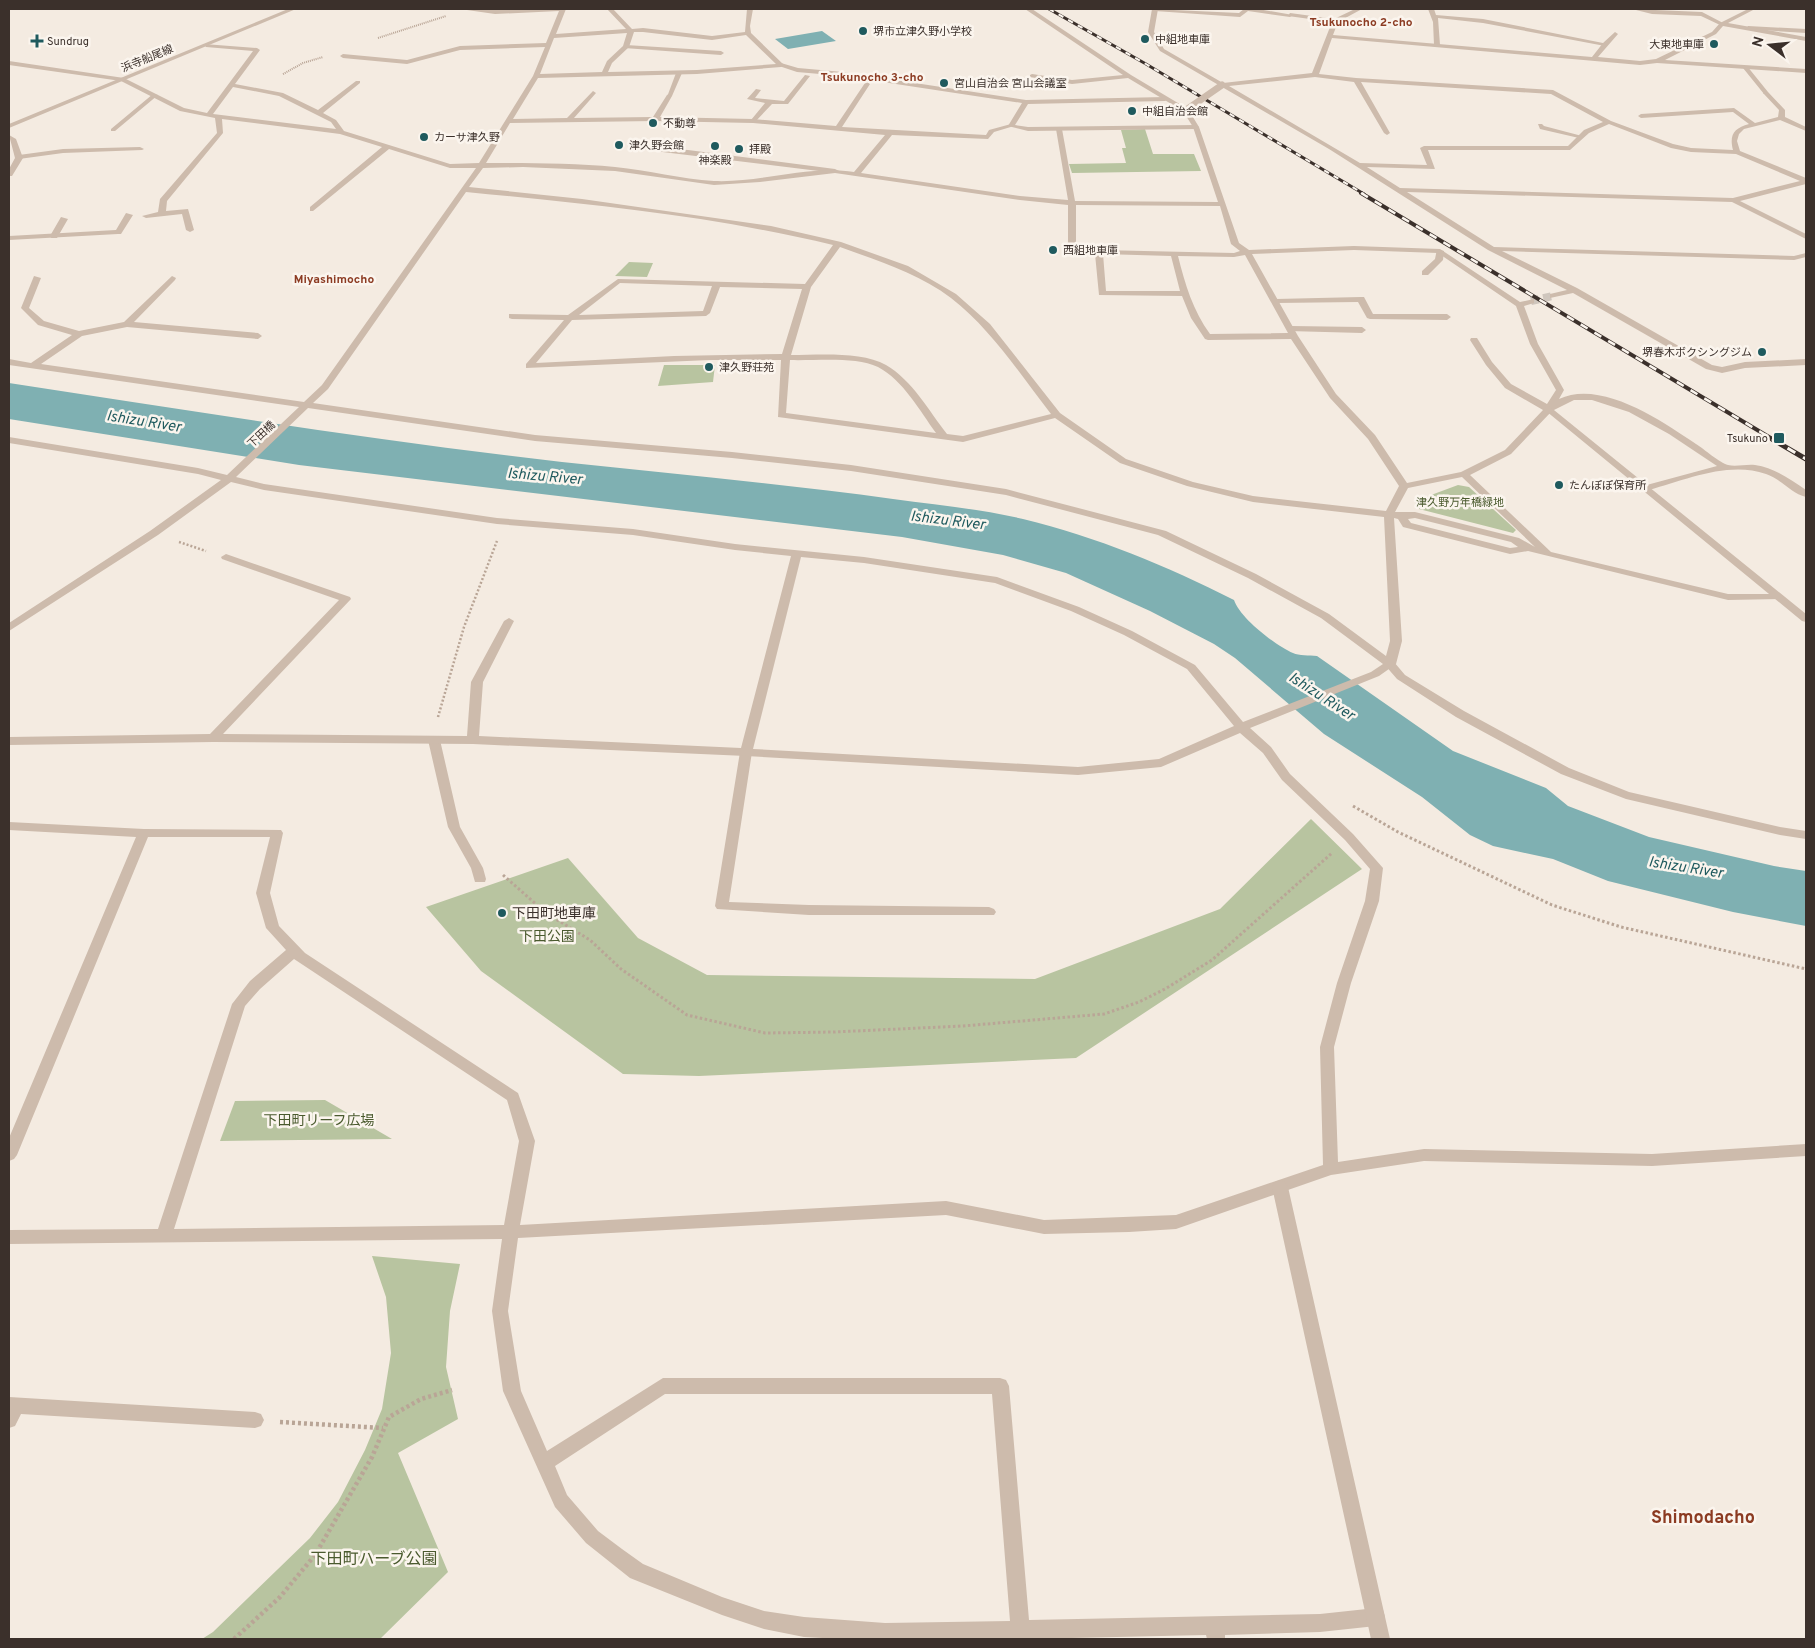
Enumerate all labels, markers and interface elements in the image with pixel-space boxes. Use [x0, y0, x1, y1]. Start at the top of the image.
district label: Tsukunocho 2-cho [1309, 15, 1413, 31]
north arrow [1745, 20, 1795, 70]
marker: 堺市立津久野小学校 [857, 25, 869, 37]
place label: 堺市立津久野小学校 [873, 25, 972, 39]
marker: 中組地車庫 [1139, 33, 1151, 45]
place label: 中組地車庫 [1155, 33, 1210, 47]
marker: Sundrug [31, 35, 43, 47]
place label: Sundrug [47, 35, 89, 49]
text: N [1749, 35, 1769, 49]
place label: 大東地車庫 [1649, 38, 1704, 52]
marker: 大東地車庫 [1708, 38, 1720, 50]
street label: 浜寺船尾線 [119, 42, 175, 76]
district label: Tsukunocho 3-cho [820, 70, 924, 86]
marker: 宮山自治会 宮山会議室 [938, 77, 950, 89]
place label: 宮山自治会 宮山会議室 [954, 77, 1067, 91]
marker: 中組自治会館 [1126, 105, 1138, 117]
place label: 中組自治会館 [1142, 105, 1208, 119]
marker: 不動尊 [647, 117, 659, 129]
place label: 不動尊 [663, 117, 696, 131]
marker: カーサ津久野 [418, 131, 430, 143]
place label: カーサ津久野 [434, 131, 500, 145]
marker: 津久野会館 [613, 139, 625, 151]
place label: 津久野会館 [629, 139, 684, 153]
marker: 神楽殿 [709, 140, 721, 152]
marker: 拝殿 [733, 143, 745, 155]
place label: 拝殿 [749, 143, 771, 157]
place label: 神楽殿 [699, 154, 732, 168]
marker: 西組地車庫 [1047, 244, 1059, 256]
place label: 西組地車庫 [1063, 244, 1118, 258]
district label: Miyashimocho [294, 272, 375, 288]
place label: 堺春木ボクシングジム [1642, 346, 1752, 360]
marker: 堺春木ボクシングジム [1756, 346, 1768, 358]
marker: 津久野荘苑 [703, 361, 715, 373]
place label: 津久野荘苑 [719, 361, 774, 375]
water label: Ishizu River [105, 407, 184, 438]
street label: 下田橋 [245, 418, 279, 451]
marker: Tsukuno [1772, 431, 1786, 445]
place label: Tsukuno [1727, 432, 1768, 446]
water label: Ishizu River [507, 465, 584, 490]
marker: たんぽぽ保育所 [1553, 479, 1565, 491]
place label: たんぽぽ保育所 [1569, 479, 1647, 493]
park label: 津久野万年橋緑地 [1416, 496, 1504, 510]
water label: Ishizu River [909, 507, 988, 536]
water label: Ishizu River [1284, 669, 1359, 726]
water label: Ishizu River [1647, 853, 1726, 884]
place label: 下田町地車庫 [512, 906, 596, 923]
marker: 下田町地車庫 [496, 907, 508, 919]
park label: 下田公園 [519, 929, 575, 946]
park label: 下田町リーフ広場 [263, 1113, 375, 1130]
district label: Shimodacho [1651, 1507, 1755, 1530]
park label: 下田町ハーブ公園 [310, 1550, 438, 1570]

